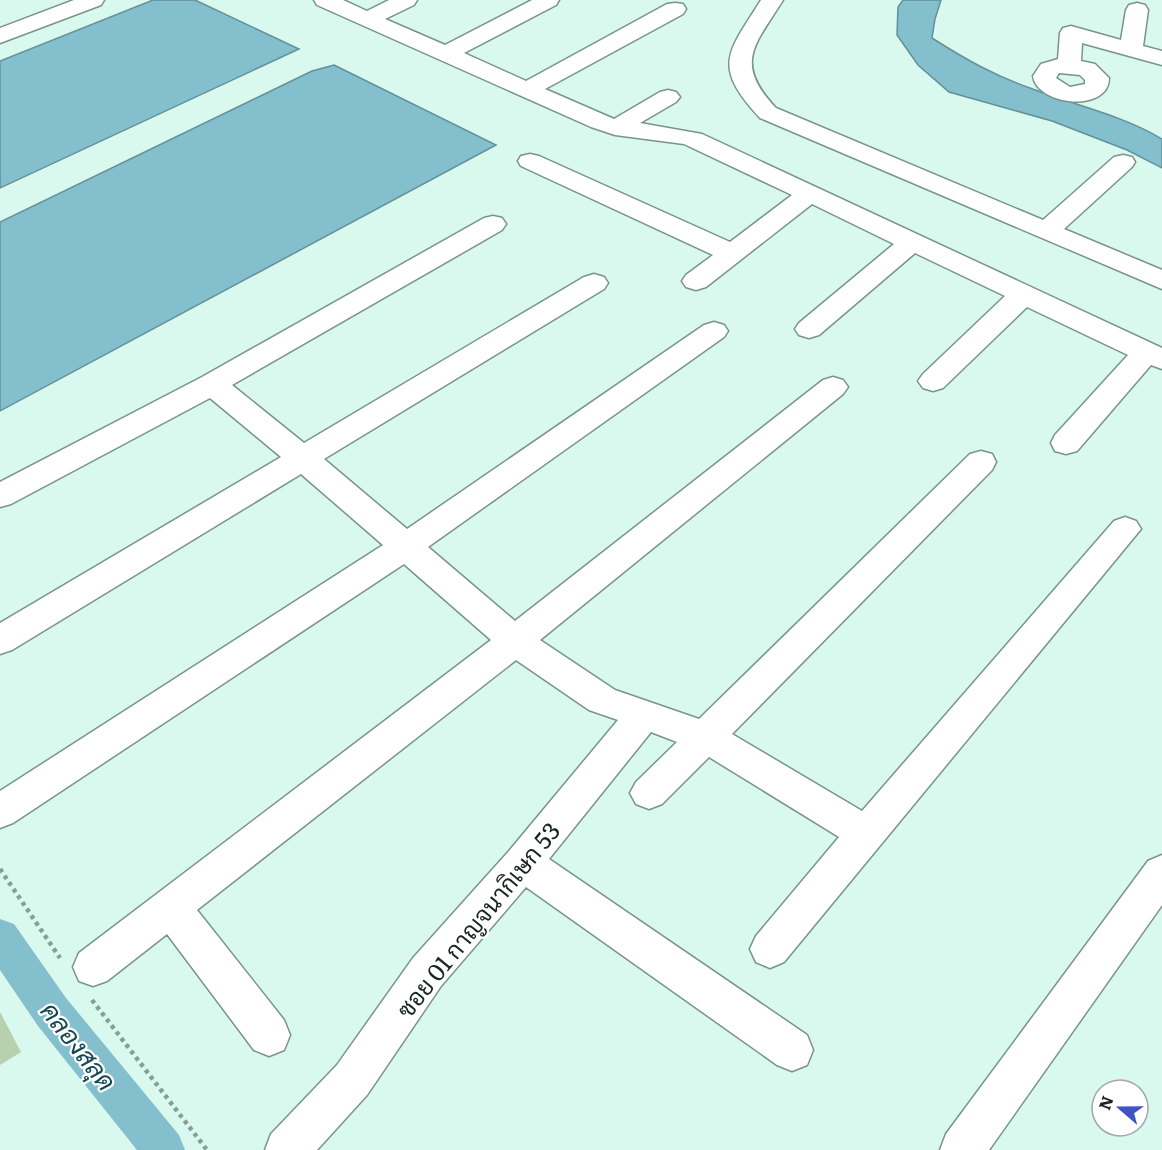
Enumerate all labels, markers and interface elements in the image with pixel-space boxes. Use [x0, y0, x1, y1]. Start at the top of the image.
street label: ซอย 01 กาญจนากิเษก 53 [387, 814, 567, 1024]
water label: คลองสลุด [32, 992, 127, 1098]
north arrow [1090, 1078, 1150, 1138]
text: N [1091, 1092, 1119, 1113]

